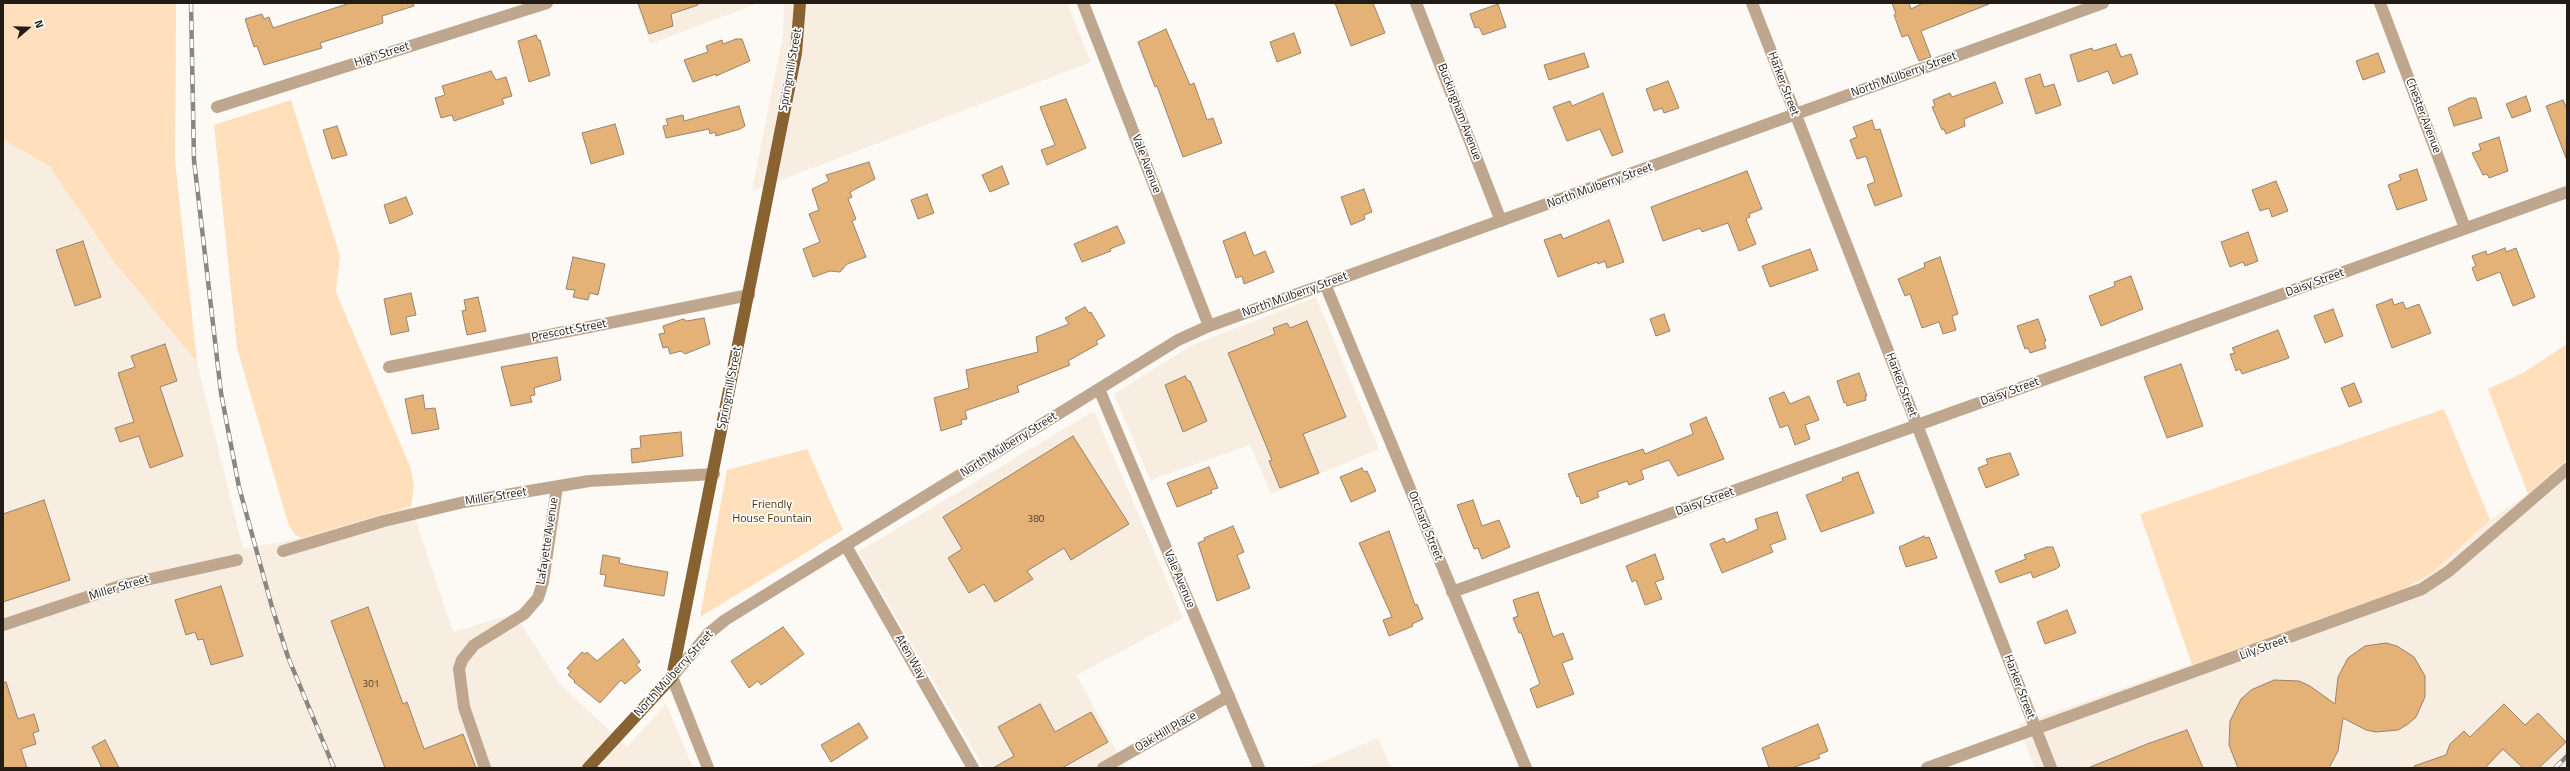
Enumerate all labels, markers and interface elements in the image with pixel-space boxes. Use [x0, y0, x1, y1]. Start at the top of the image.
north arrow [8, 8, 48, 48]
text: N [30, 18, 48, 30]
street label: Springmill Street [777, 27, 805, 113]
street label: High Street [353, 39, 411, 71]
street label: North Mulberry Street [1849, 49, 1959, 101]
street label: Harker Street [1764, 50, 1802, 118]
street label: Buckingham Avenue [1434, 62, 1484, 162]
street label: Chester Avenue [2402, 76, 2444, 156]
street label: Vale Avenue [1128, 133, 1164, 195]
street label: North Mulberry Street [1545, 160, 1655, 212]
street label: Daisy Street [2284, 266, 2346, 300]
street label: North Mulberry Street [1240, 269, 1350, 321]
street label: Prescott Street [530, 317, 608, 345]
street label: Springmill Street [715, 345, 745, 431]
street label: Harker Street [1882, 351, 1920, 419]
street label: Daisy Street [1979, 375, 2041, 409]
street label: North Mulberry Street [958, 409, 1060, 481]
street label: Miller Street [464, 485, 528, 509]
street label: Daisy Street [1674, 485, 1736, 519]
street label: Orchard Street [1405, 489, 1445, 563]
street label: Lafayette Avenue [534, 496, 562, 586]
park label: Friendly House Fountain [732, 498, 812, 526]
house number: 380 [1028, 514, 1044, 526]
street label: Vale Avenue [1160, 548, 1198, 610]
street label: Miller Street [87, 572, 151, 604]
street label: North Mulberry Street [631, 628, 717, 720]
street label: Aten Way [892, 632, 928, 682]
street label: Lily Street [2238, 633, 2290, 663]
street label: Harker Street [2000, 653, 2038, 721]
house number: 301 [363, 679, 379, 691]
street label: Oak Hill Place [1133, 709, 1199, 755]

